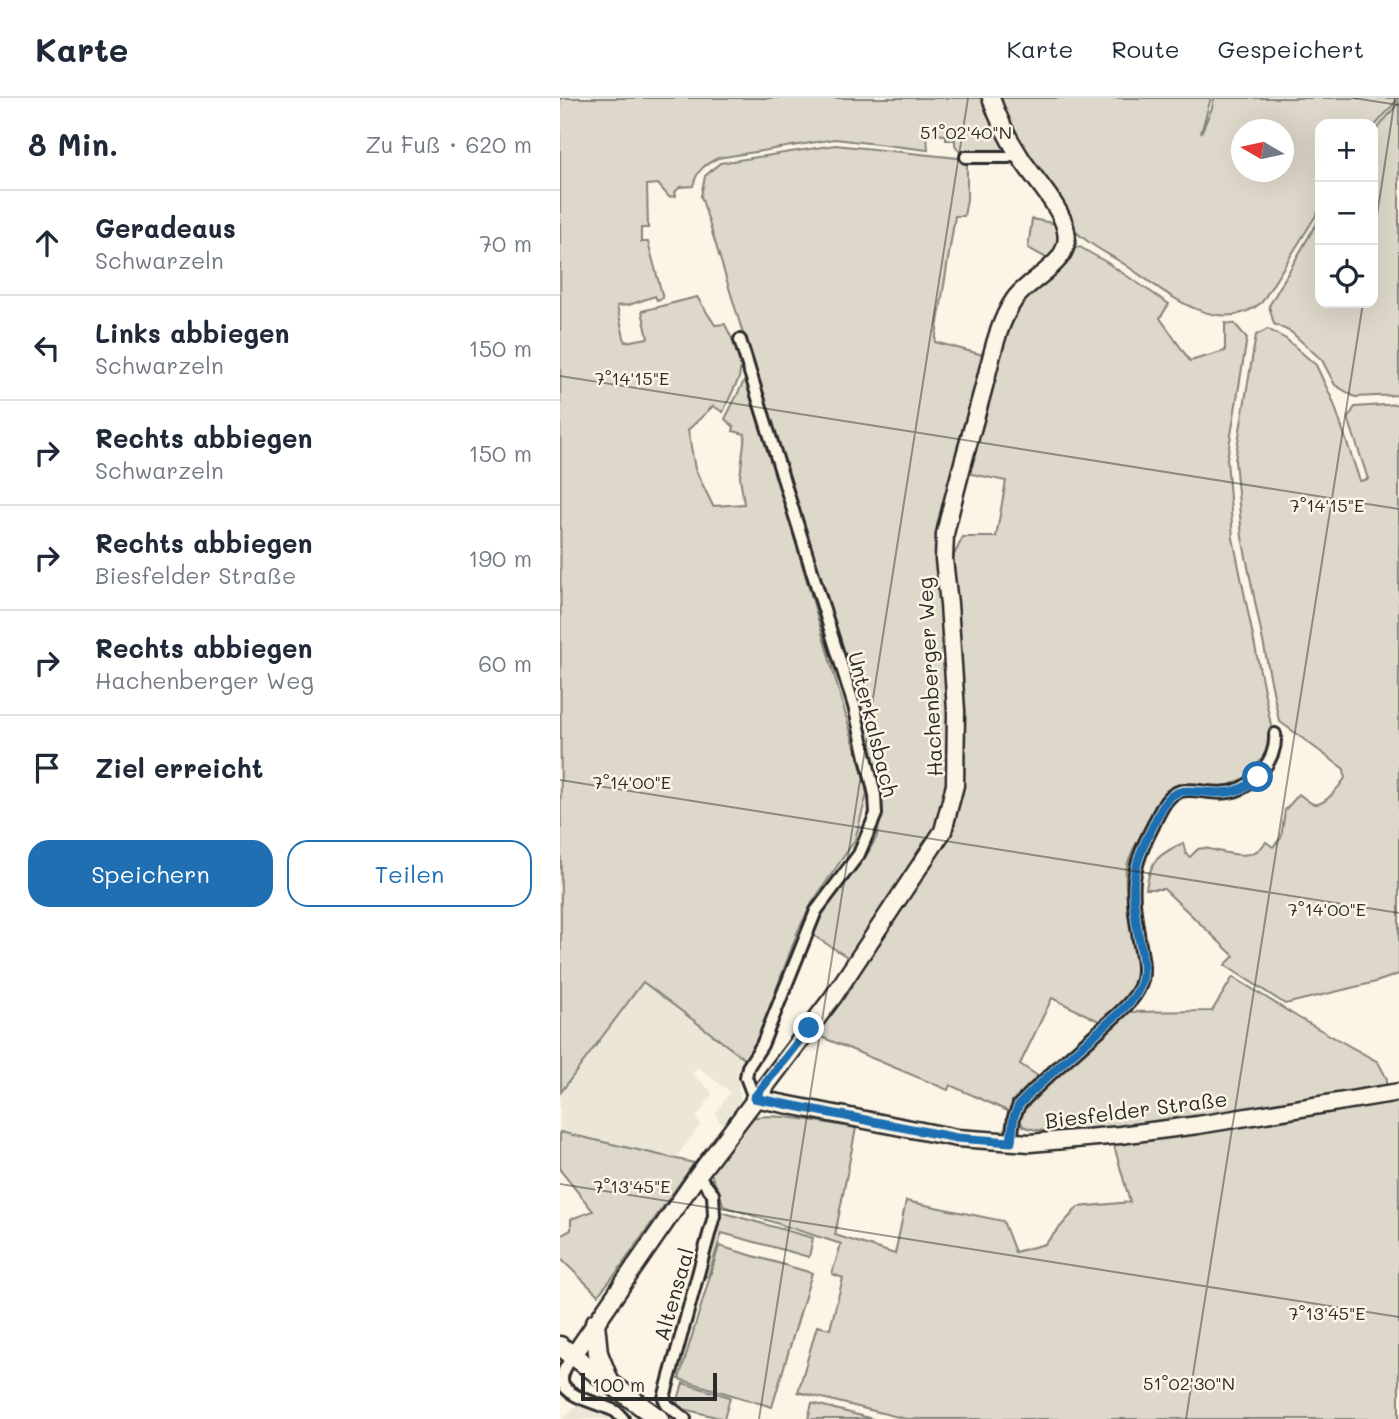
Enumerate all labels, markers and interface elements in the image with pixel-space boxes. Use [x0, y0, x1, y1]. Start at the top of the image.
text: Karte [35, 27, 129, 70]
text: Karte [1006, 33, 1073, 64]
text: Route [1111, 33, 1180, 64]
text: Gespeichert [1218, 33, 1364, 64]
north arrow [1231, 119, 1294, 182]
map controls [1315, 119, 1378, 308]
button: + [1315, 119, 1378, 182]
text: 51°02'40"N [920, 120, 1012, 144]
text: 8 Min. [28, 124, 118, 164]
text: Zu Fuß · 620 m [365, 129, 532, 159]
button: − [1315, 182, 1378, 245]
text: Geradeaus [95, 211, 236, 245]
icon: ahead [28, 224, 66, 262]
text: 70 m [479, 228, 532, 258]
text: Schwarzeln [95, 245, 224, 275]
button: locate [1315, 245, 1378, 308]
text: Links abbiegen [95, 316, 290, 350]
icon: left [28, 329, 66, 367]
text: 150 m [468, 333, 532, 363]
text: Schwarzeln [95, 350, 224, 380]
text: 7°14'15"E [595, 366, 669, 390]
text: Rechts abbiegen [95, 421, 312, 455]
icon: right [28, 434, 66, 472]
text: 150 m [468, 438, 532, 468]
text: Schwarzeln [95, 455, 224, 485]
text: 7°14'15"E [1290, 493, 1364, 517]
text: Rechts abbiegen [95, 526, 312, 560]
icon: right [28, 539, 66, 577]
text: 190 m [468, 543, 532, 573]
text: Biesfelder Straße [95, 560, 296, 590]
street label: Hachenberger Weg [910, 577, 948, 777]
text: Rechts abbiegen [95, 631, 312, 665]
icon: right [28, 644, 66, 682]
text: 60 m [478, 648, 532, 678]
street label: Unterkalsbach [843, 649, 905, 799]
text: Hachenberger Weg [95, 665, 314, 695]
icon: arrive [28, 749, 66, 787]
text: Ziel erreicht [95, 751, 263, 785]
route start [1242, 761, 1273, 792]
text: 7°14'00"E [593, 770, 671, 794]
button: Speichern [28, 840, 273, 907]
button: Teilen [287, 840, 532, 907]
text: 7°14'00"E [1288, 897, 1366, 921]
route end [793, 1012, 824, 1043]
street label: Biesfelder Straße [1043, 1084, 1229, 1134]
text: 7°13'45"E [593, 1174, 671, 1198]
street label: Altensaal [647, 1244, 699, 1344]
text: 7°13'45"E [1288, 1301, 1366, 1325]
scale bar [581, 1370, 718, 1402]
text: 51°02'30"N [1143, 1371, 1235, 1395]
text: 100 m [592, 1372, 645, 1397]

